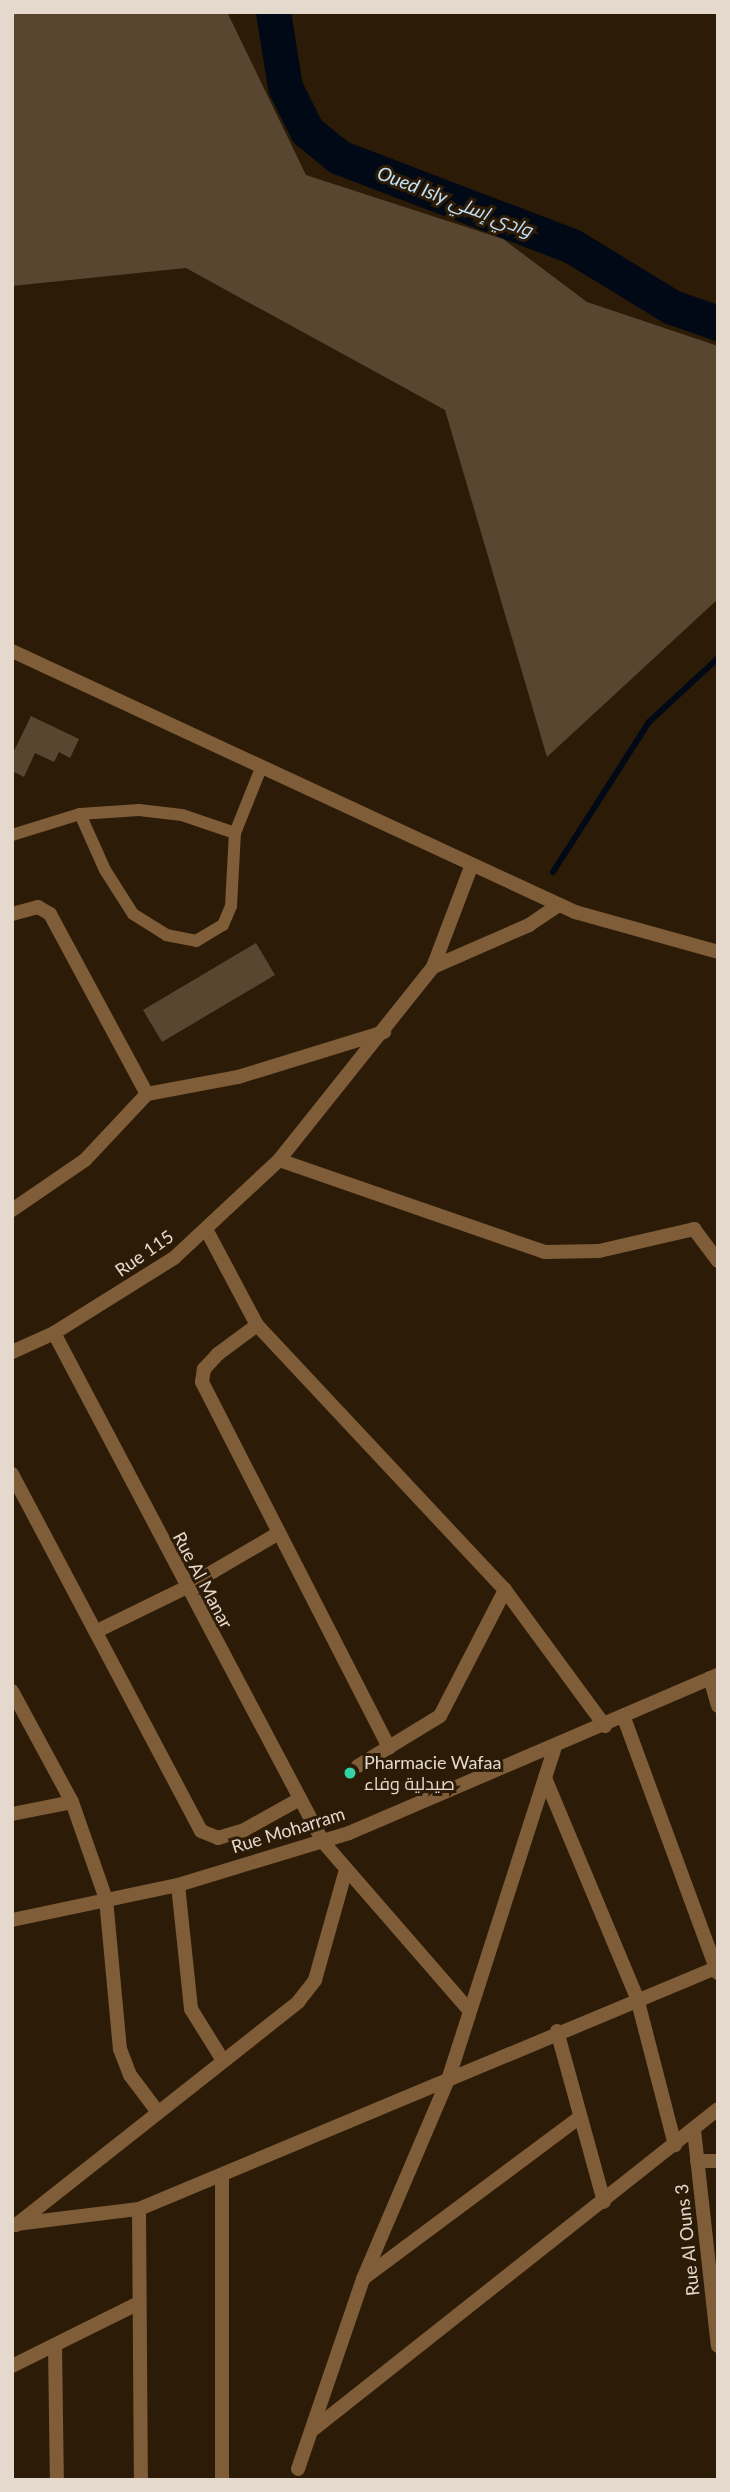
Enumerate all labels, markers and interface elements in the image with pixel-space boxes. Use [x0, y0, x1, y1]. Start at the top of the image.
water label: Oued Isly وادي إسلي [374, 161, 536, 241]
street label: Rue 115 [111, 1225, 177, 1281]
street label: Rue Al Manar [168, 1528, 238, 1632]
place label: Pharmacie Wafaa صيدلية وفاء [364, 1752, 502, 1795]
marker: Pharmacie Wafaa صيدلية وفاء [342, 1765, 358, 1781]
street label: Rue Moharram [229, 1803, 347, 1857]
street label: Rue Al Ouns 3 [670, 2183, 704, 2297]

